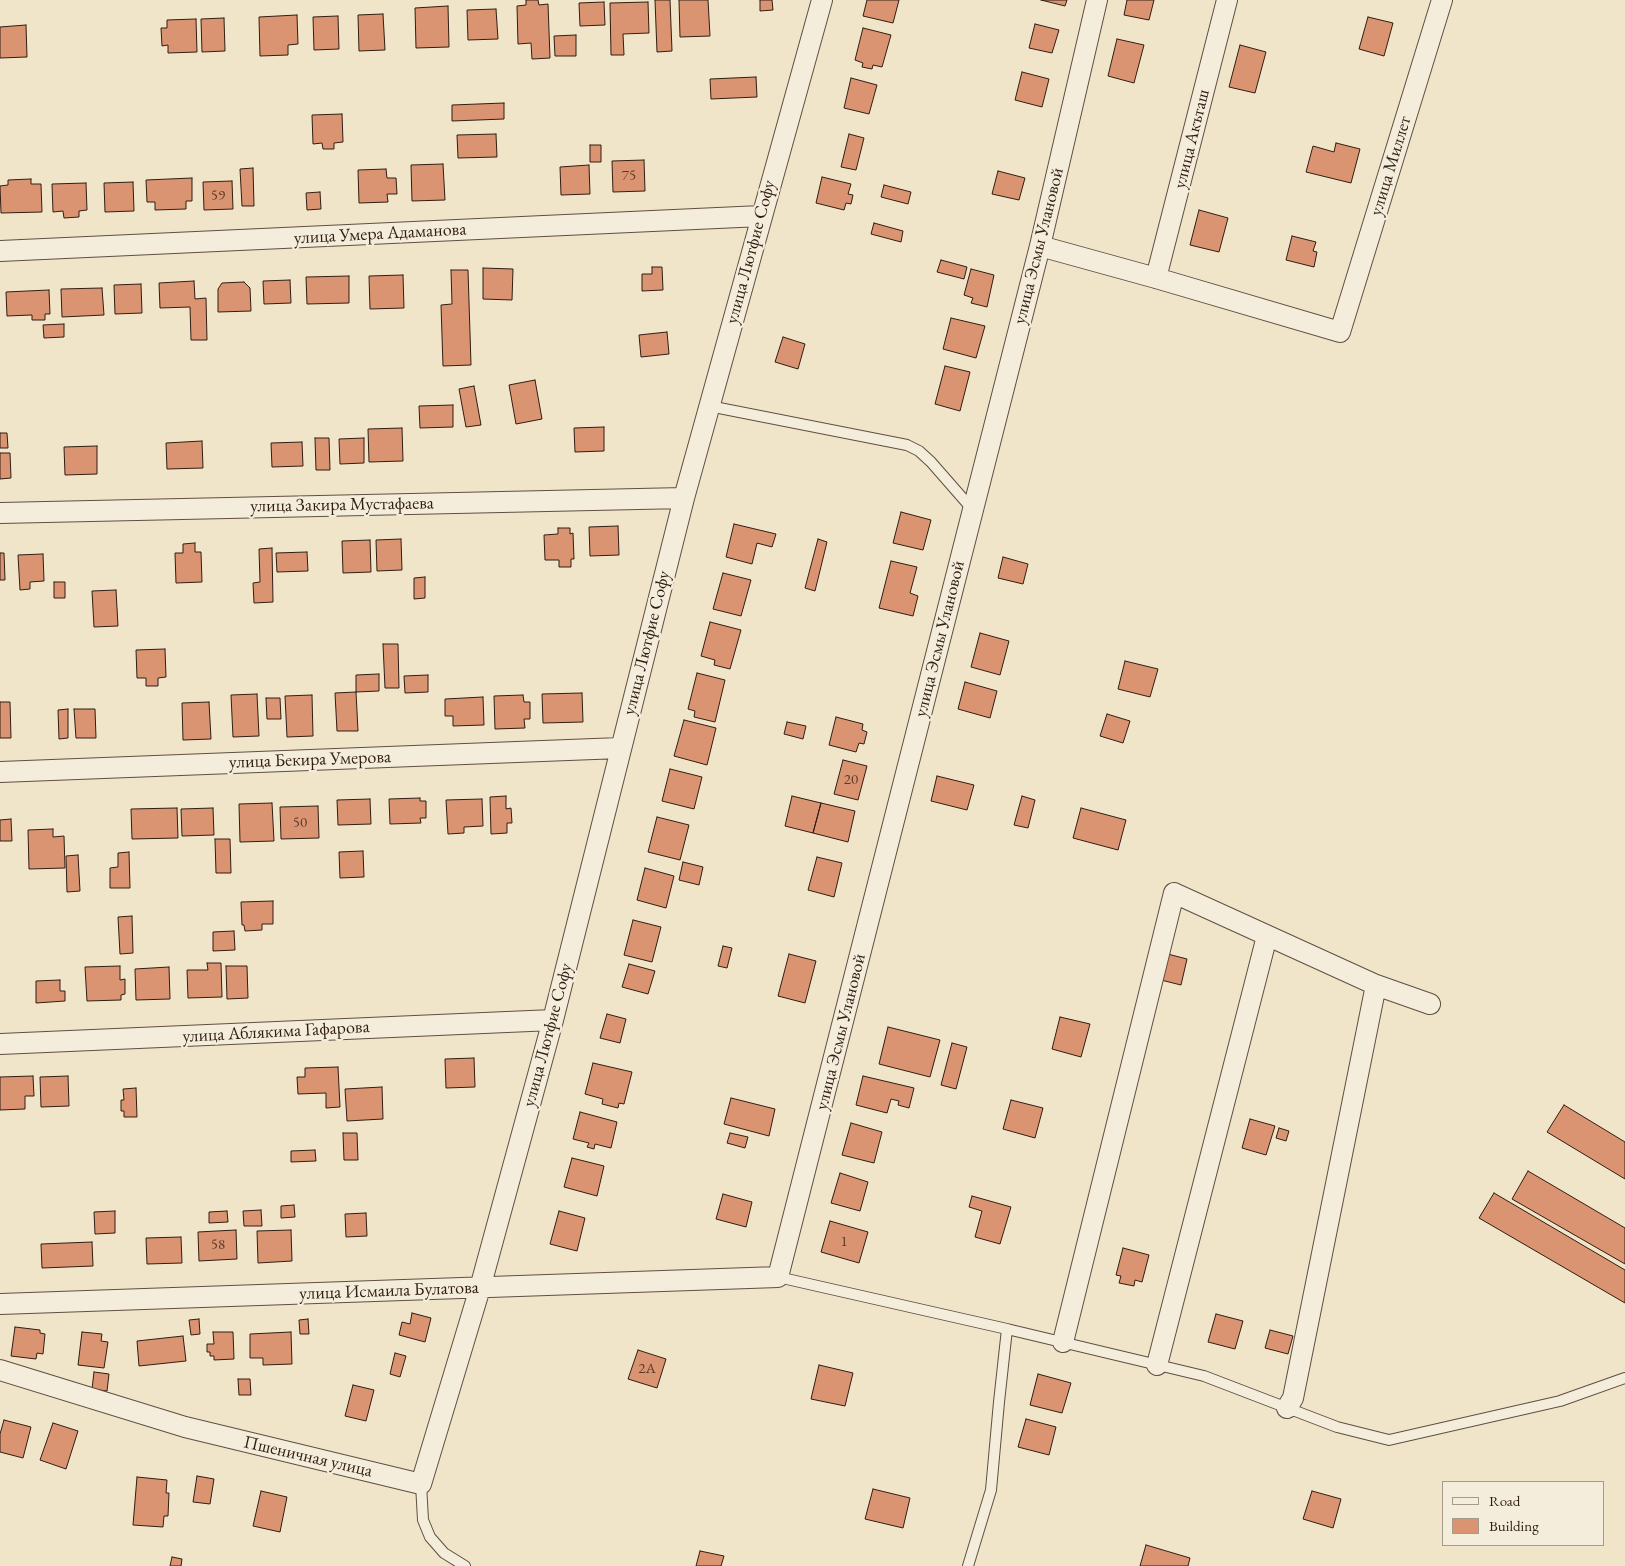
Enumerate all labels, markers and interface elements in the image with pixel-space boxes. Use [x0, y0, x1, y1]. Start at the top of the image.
street label: улица Акъташ [1169, 87, 1215, 191]
street label: улица Миллет [1366, 114, 1416, 218]
street label: улица Эсмы Улановой [1009, 166, 1069, 326]
house number: 75 [622, 167, 636, 185]
street label: улица Лютфие Софу [721, 178, 781, 326]
house number: 59 [211, 187, 225, 205]
street label: улица Умера Адаманова [293, 219, 467, 249]
street label: улица Закира Мустафаева [250, 493, 434, 517]
street label: улица Эсмы Улановой [910, 559, 970, 719]
street label: улица Лютфие Софу [619, 569, 675, 717]
street label: улица Бекира Умерова [229, 746, 391, 774]
house number: 20 [844, 771, 858, 789]
house number: 50 [293, 814, 307, 832]
street label: улица Эсмы Улановой [811, 952, 871, 1112]
street label: улица Лютфие Софу [518, 961, 578, 1109]
street label: улица Аблякима Гафарова [182, 1016, 370, 1048]
house number: 1 [840, 1233, 848, 1251]
house number: 58 [211, 1236, 225, 1254]
street label: улица Исмаила Булатова [299, 1277, 479, 1305]
house number: 2А [638, 1360, 656, 1378]
street label: Пшеничная улица [241, 1432, 375, 1482]
legend [1442, 1481, 1605, 1546]
text: Road [1489, 1491, 1520, 1510]
text: Building [1489, 1516, 1539, 1535]

